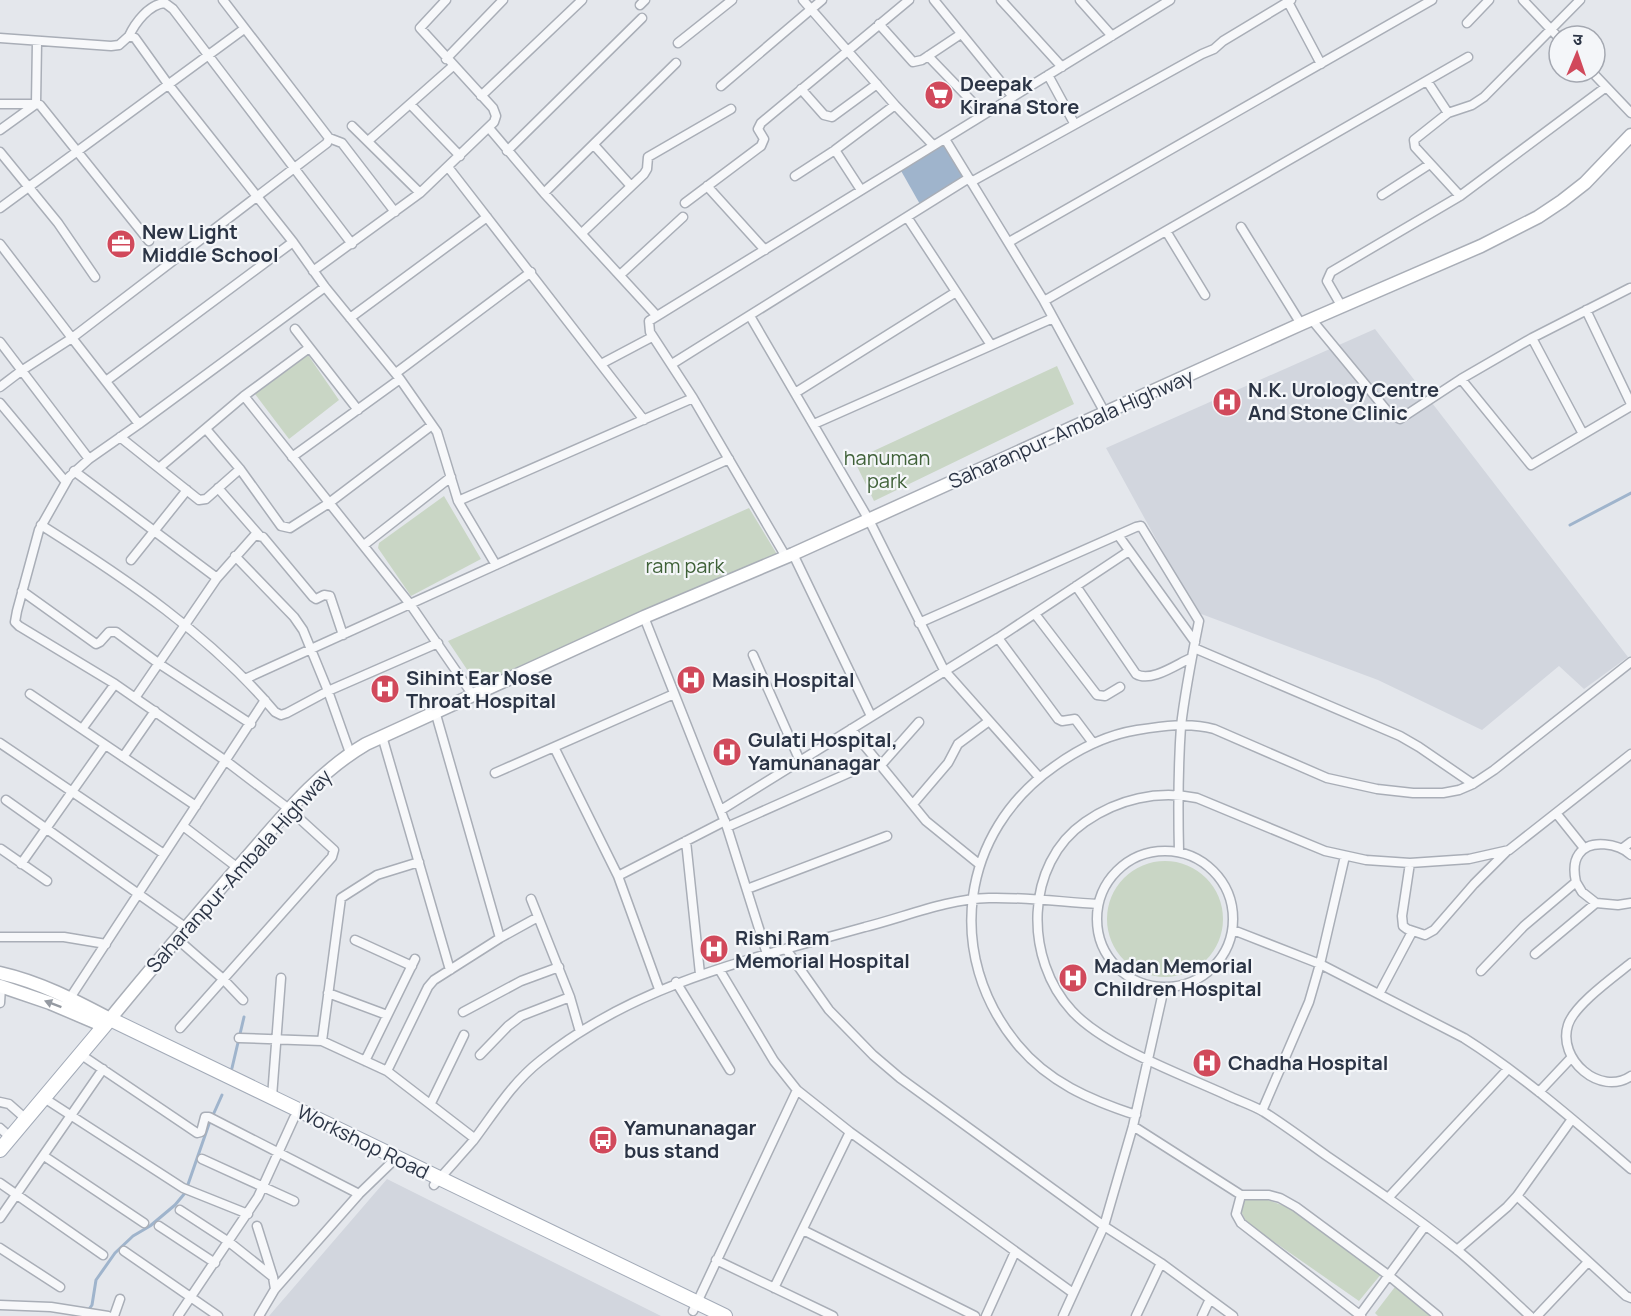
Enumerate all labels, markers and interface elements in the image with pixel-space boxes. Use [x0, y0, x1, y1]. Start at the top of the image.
north arrow [1547, 24, 1607, 84]
text: उ [1572, 28, 1583, 50]
place label: Deepak Kirana Store [960, 70, 1079, 120]
supermarket icon: Deepak Kirana Store [923, 79, 955, 111]
place label: New Light Middle School [142, 218, 279, 268]
office icon: New Light Middle School [105, 228, 137, 260]
street label: Saharanpur-Ambala Highway [944, 362, 1198, 495]
place label: N.K. Urology Centre And Stone Clinic [1248, 376, 1439, 426]
hospital icon: N.K. Urology Centre And Stone Clinic [1211, 386, 1243, 418]
park label: hanuman park [844, 444, 930, 494]
park label: ram park [646, 552, 726, 579]
place label: Sihint Ear Nose Throat Hospital [406, 664, 556, 714]
hospital icon: Masih Hospital [675, 664, 707, 696]
place label: Masih Hospital [712, 666, 855, 693]
hospital icon: Sihint Ear Nose Throat Hospital [369, 673, 401, 705]
place label: Gulati Hospital, Yamunanagar [748, 726, 898, 776]
hospital icon: Gulati Hospital, Yamunanagar [711, 736, 743, 768]
street label: Saharanpur-Ambala Highway [140, 763, 338, 978]
place label: Rishi Ram Memorial Hospital [735, 924, 910, 974]
hospital icon: Rishi Ram Memorial Hospital [698, 933, 730, 965]
place label: Madan Memorial Children Hospital [1094, 952, 1262, 1002]
hospital icon: Madan Memorial Children Hospital [1057, 962, 1089, 994]
one-way arrow [43, 999, 61, 1009]
hospital icon: Chadha Hospital [1191, 1047, 1223, 1079]
place label: Chadha Hospital [1228, 1049, 1388, 1076]
street label: Workshop Road [293, 1098, 434, 1185]
place label: Yamunanagar bus stand [624, 1114, 757, 1164]
bus stop icon: Yamunanagar bus stand [587, 1124, 619, 1156]

